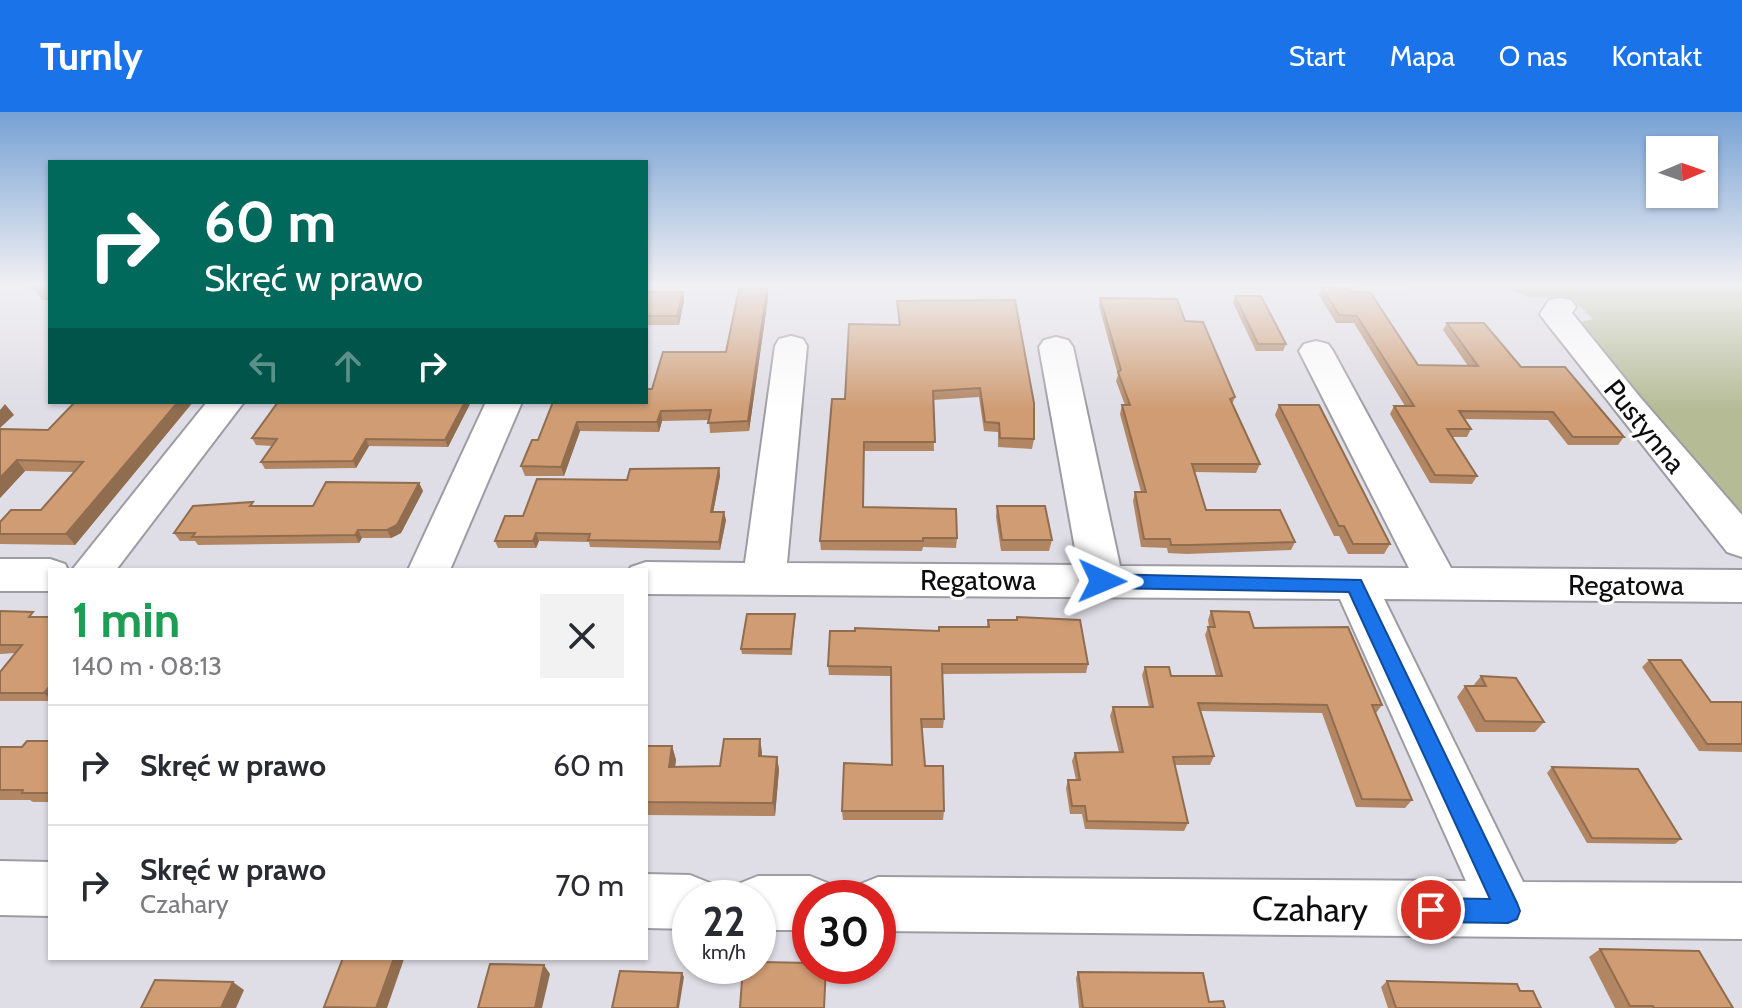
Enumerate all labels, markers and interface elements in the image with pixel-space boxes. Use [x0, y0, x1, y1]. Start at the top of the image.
text: Turnly [40, 33, 143, 80]
text: Start [1289, 39, 1346, 73]
text: Mapa [1390, 39, 1455, 73]
text: O nas [1499, 39, 1567, 73]
text: Kontakt [1611, 39, 1702, 73]
north arrow [1646, 136, 1718, 208]
map controls [1646, 136, 1718, 208]
text: 60 m [204, 188, 336, 256]
icon: right [72, 192, 176, 296]
text: Skręć w prawo [204, 256, 423, 300]
icon: left [242, 344, 286, 388]
icon: ahead [326, 344, 370, 388]
icon: right [410, 344, 454, 388]
street label: Pustynna [1597, 372, 1693, 480]
position arrow [1060, 539, 1144, 623]
street label: Regatowa [920, 563, 1037, 597]
street label: Regatowa [1568, 568, 1685, 602]
text: 1 min [72, 591, 180, 649]
button: close [540, 594, 624, 678]
text: 140 m · 08:13 [72, 650, 222, 682]
icon: right [72, 743, 116, 787]
text: Skręć w prawo [140, 747, 326, 784]
text: 60 m [553, 747, 624, 784]
text: Skręć w prawo [140, 851, 326, 888]
icon: right [72, 863, 116, 907]
text: 70 m [555, 867, 624, 904]
pin [1397, 876, 1465, 944]
speed limit sign: 30 [792, 880, 896, 984]
street label: Czahary [1252, 887, 1368, 931]
text: Czahary [140, 888, 229, 920]
icon: arrive [1409, 888, 1453, 932]
text: 22 [703, 897, 745, 946]
text: km/h [702, 940, 746, 964]

